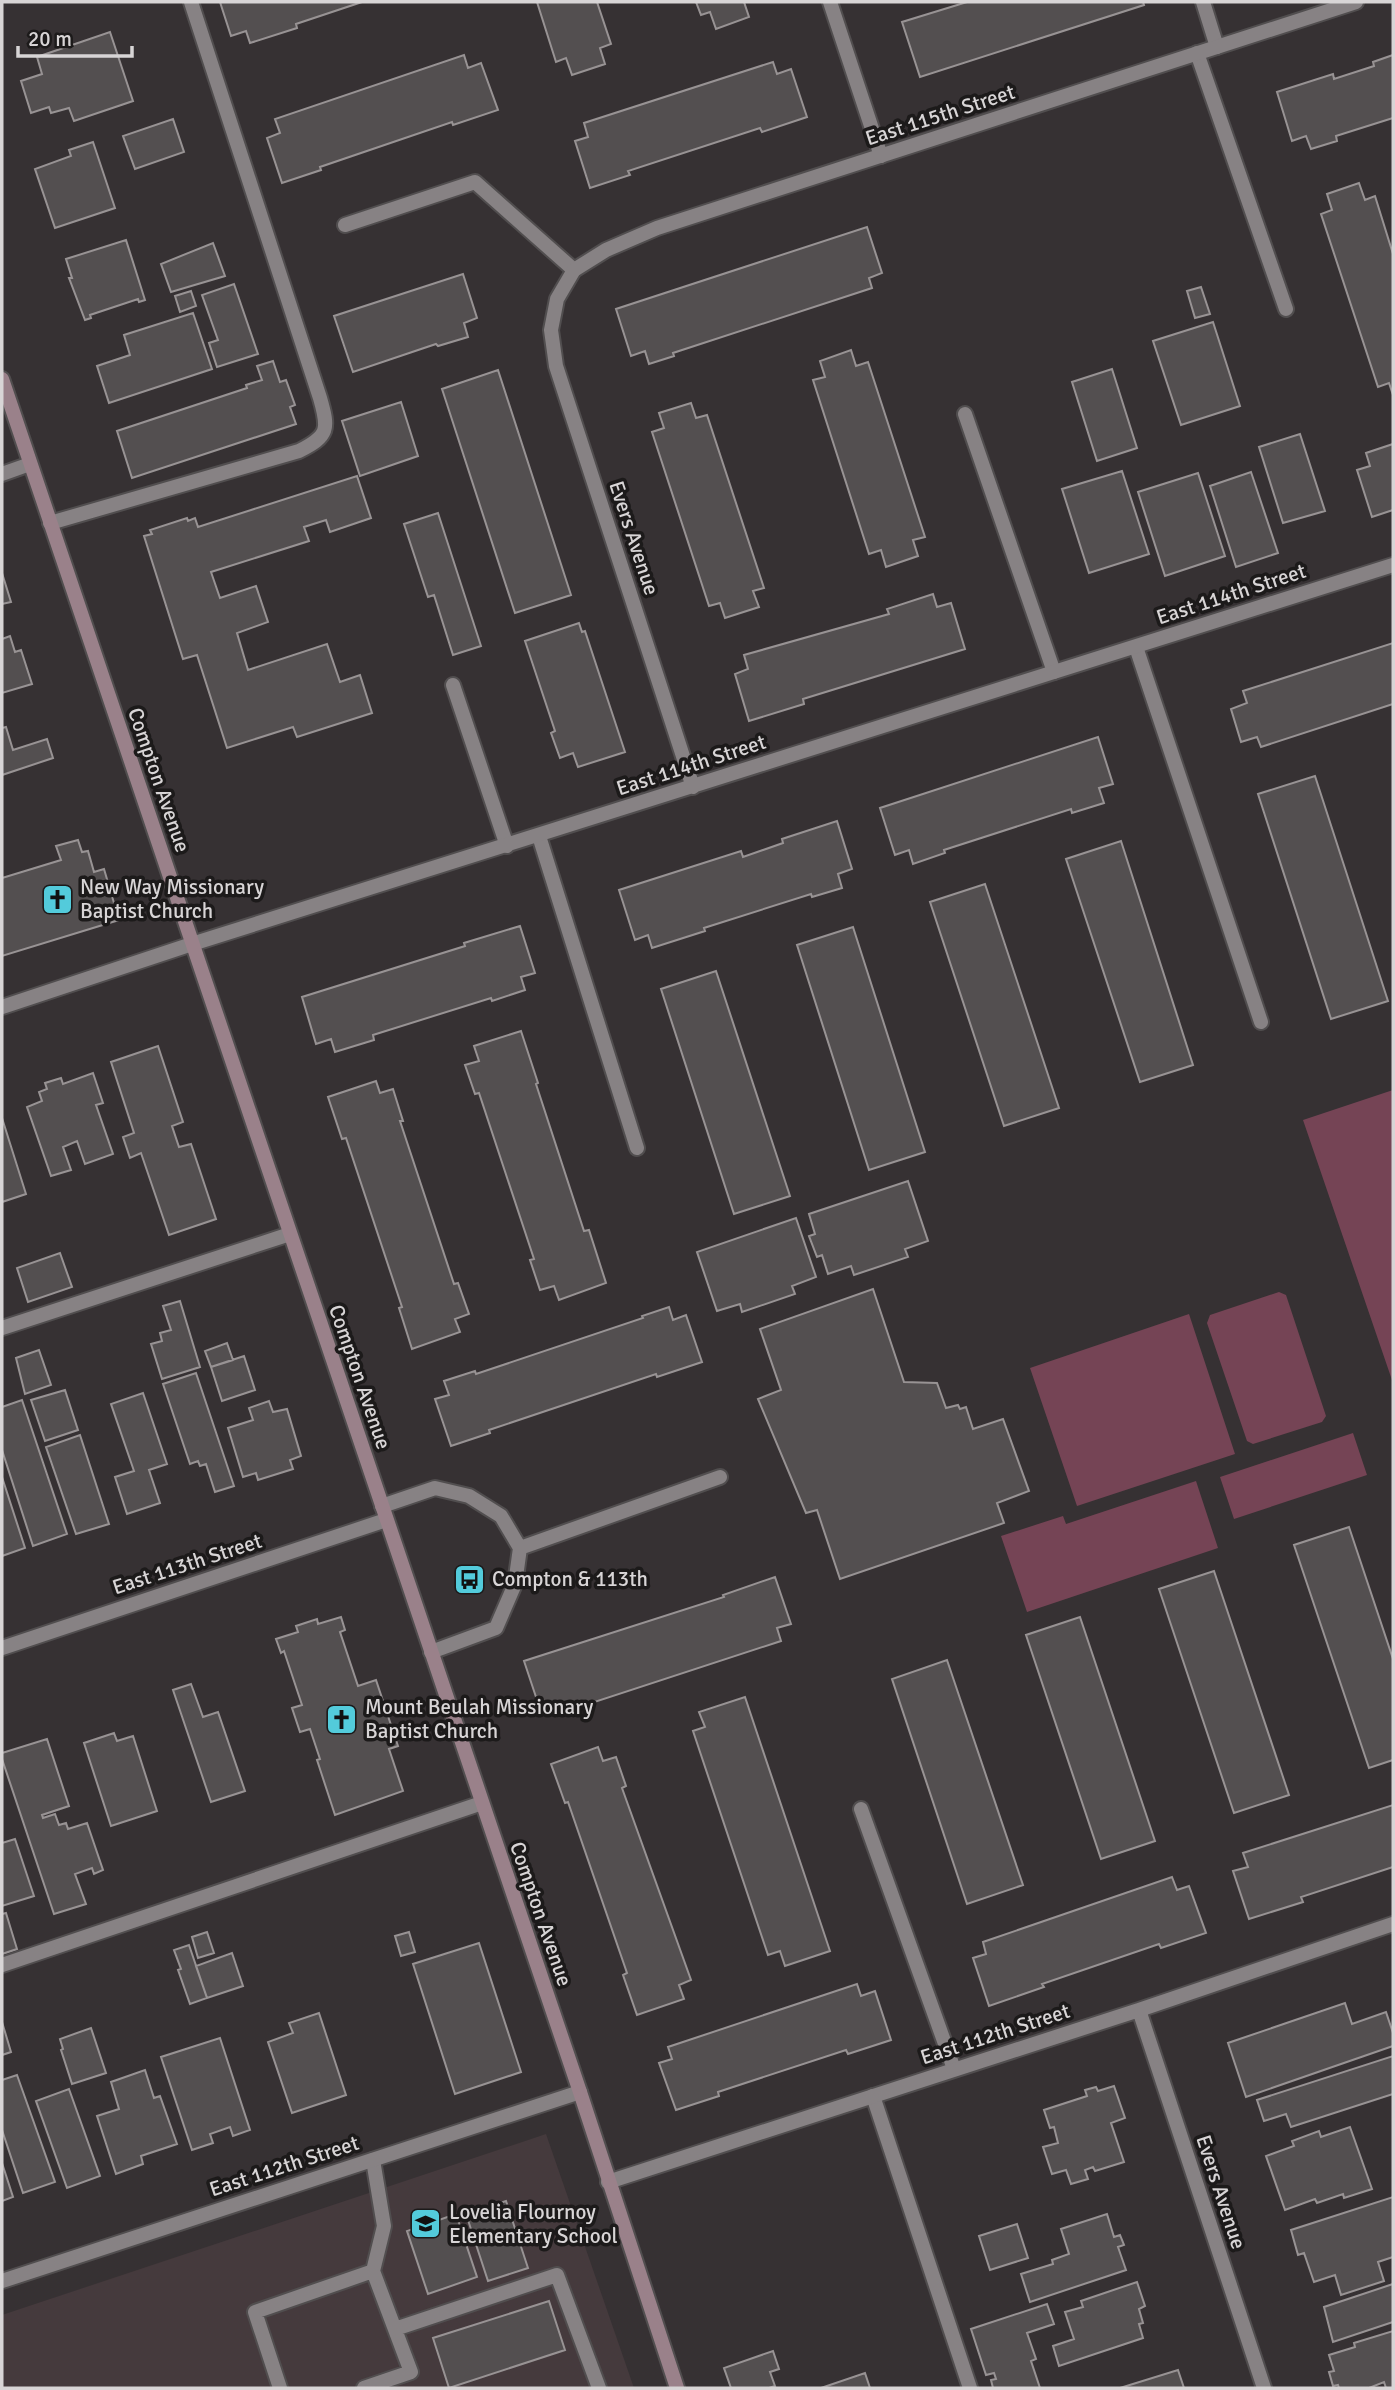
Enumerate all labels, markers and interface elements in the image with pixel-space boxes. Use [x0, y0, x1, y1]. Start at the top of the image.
scale bar [18, 14, 131, 58]
text: 20 m [28, 26, 72, 52]
street label: East 115th Street [862, 79, 1018, 151]
street label: Evers Avenue [603, 478, 665, 598]
street label: East 114th Street [1153, 558, 1309, 630]
street label: Compton Avenue [122, 704, 196, 856]
street label: East 114th Street [613, 729, 769, 801]
place label: New Way Missionary Baptist Church [80, 874, 264, 924]
church icon: New Way Missionary Baptist Church [40, 882, 74, 916]
street label: Compton Avenue [323, 1301, 397, 1453]
street label: East 113th Street [109, 1528, 265, 1600]
bus stop icon: Compton & 113th [452, 1562, 486, 1596]
place label: Compton & 113th [492, 1566, 648, 1592]
place label: Mount Beulah Missionary Baptist Church [365, 1694, 593, 1744]
church icon: Mount Beulah Missionary Baptist Church [325, 1702, 359, 1736]
street label: Compton Avenue [504, 1838, 578, 1990]
street label: East 112th Street [917, 1998, 1073, 2070]
street label: East 112th Street [206, 2130, 362, 2202]
street label: Evers Avenue [1190, 2132, 1252, 2252]
place label: Lovelia Flournoy Elementary School [449, 2199, 618, 2249]
school or university icon: Lovelia Flournoy Elementary School [409, 2207, 443, 2241]

